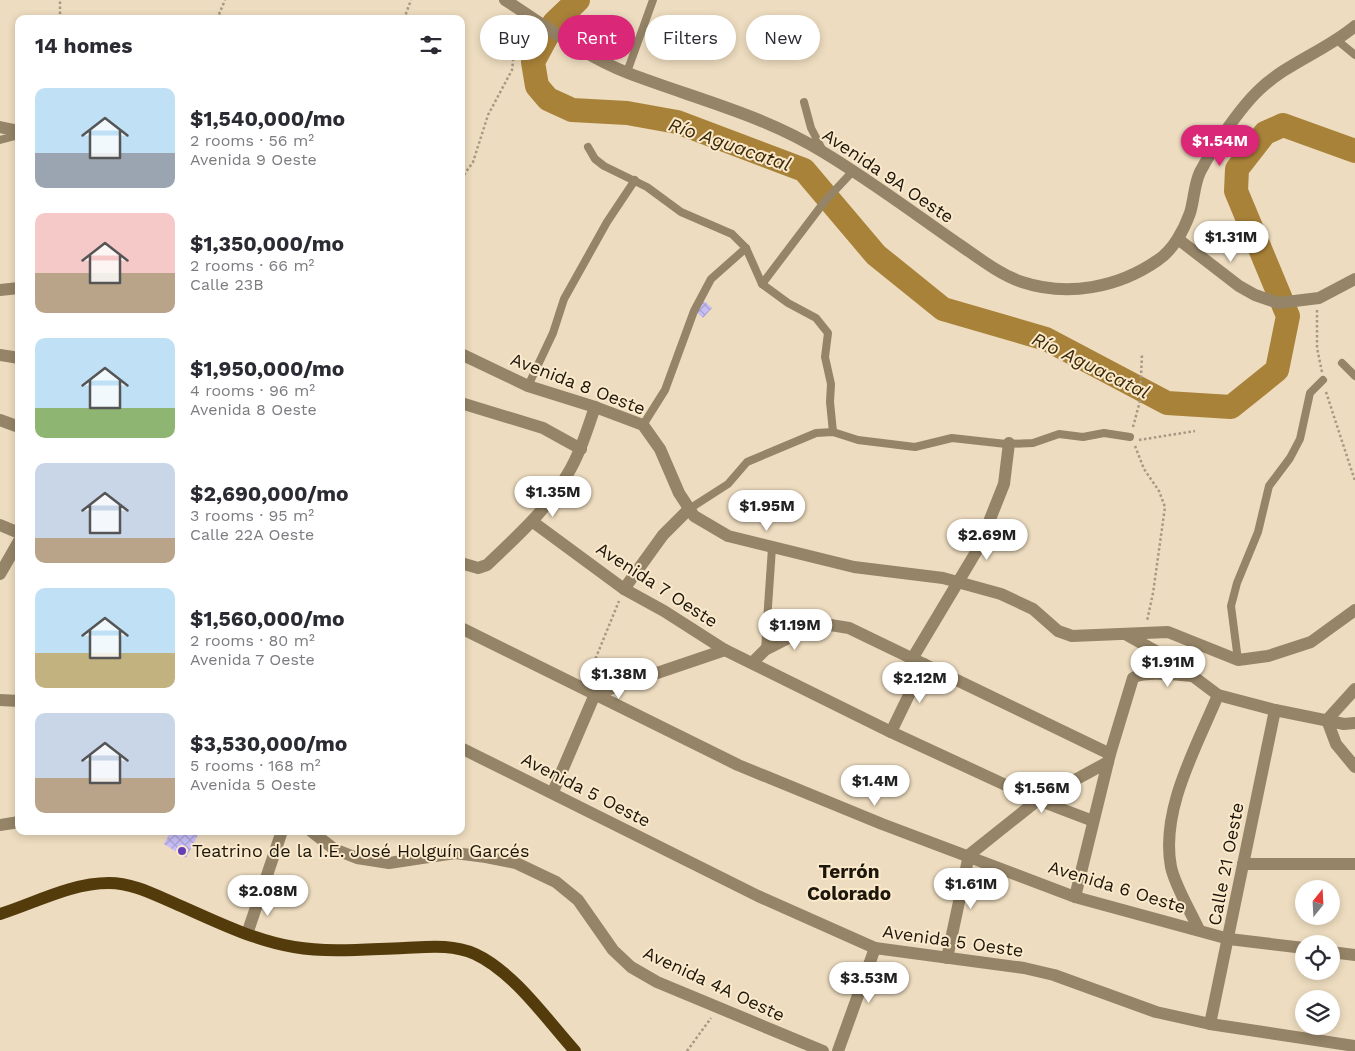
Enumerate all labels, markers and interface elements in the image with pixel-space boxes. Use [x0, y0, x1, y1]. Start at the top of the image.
chip: Buy [480, 15, 548, 60]
chip: Rent [558, 15, 635, 60]
chip: Filters [645, 15, 736, 60]
chip: New [746, 15, 820, 60]
icon: filters [417, 31, 445, 59]
text: 14 homes [35, 33, 132, 58]
text: $1,540,000/mo [190, 106, 345, 131]
icon: home [75, 108, 135, 168]
water label: Río Aguacatal [666, 113, 794, 176]
street label: Avenida 9A Oeste [819, 124, 958, 227]
pin: $1.54M [1179, 124, 1261, 167]
text: 2 rooms · 56 m² [190, 131, 314, 150]
text: $1.54M [1192, 131, 1248, 150]
text: Avenida 9 Oeste [190, 150, 317, 169]
pin: $1.31M [1190, 220, 1272, 263]
text: $1.31M [1205, 227, 1257, 246]
text: $1,350,000/mo [190, 231, 344, 256]
icon: home [75, 233, 135, 293]
text: 2 rooms · 66 m² [190, 256, 314, 275]
text: Calle 23B [190, 275, 264, 294]
water label: Río Aguacatal [1028, 327, 1153, 404]
street label: Avenida 8 Oeste [508, 348, 649, 419]
text: $1,950,000/mo [190, 356, 344, 381]
icon: home [75, 358, 135, 418]
text: 4 rooms · 96 m² [190, 381, 315, 400]
text: Avenida 8 Oeste [190, 400, 317, 419]
pin: $1.35M [512, 476, 594, 518]
text: $2,690,000/mo [190, 481, 349, 506]
text: $1.35M [525, 482, 581, 501]
icon: home [75, 483, 135, 543]
pin: $1.95M [726, 490, 808, 532]
text: $1.95M [739, 496, 795, 515]
text: 3 rooms · 95 m² [190, 506, 314, 525]
pin: $2.69M [946, 518, 1028, 561]
text: Calle 22A Oeste [190, 525, 314, 544]
text: $2.69M [958, 525, 1016, 544]
street label: Avenida 7 Oeste [593, 538, 722, 632]
text: $1,560,000/mo [190, 606, 345, 631]
icon: home [75, 608, 135, 668]
pin: $1.19M [754, 608, 836, 651]
text: $1.19M [769, 615, 821, 634]
text: 2 rooms · 80 m² [190, 631, 315, 650]
pin: $1.91M [1127, 646, 1209, 688]
text: Avenida 7 Oeste [190, 650, 315, 669]
text: $1.91M [1141, 652, 1195, 671]
pin: $1.38M [578, 658, 660, 700]
pin: $2.12M [879, 662, 961, 704]
text: $1.38M [591, 664, 647, 683]
text: $2.12M [893, 668, 947, 687]
text: $3,530,000/mo [190, 731, 347, 756]
icon: home [75, 733, 135, 793]
street label: Avenida 5 Oeste [518, 748, 654, 831]
text: 5 rooms · 168 m² [190, 756, 321, 775]
pin: $1.4M [840, 764, 910, 807]
text: $1.4M [852, 771, 898, 790]
pin: $1.56M [1001, 772, 1083, 814]
text: Avenida 5 Oeste [190, 775, 316, 794]
text: $1.56M [1014, 778, 1070, 797]
street label: Calle 21 Oeste [1203, 801, 1248, 927]
place label: Teatrino de la I.E. José Holguín Garcés [192, 840, 529, 861]
marker: Teatrino de la I.E. José Holguín Garcés [176, 845, 188, 857]
street label: Avenida 6 Oeste [1046, 856, 1188, 917]
district label: Terrón Colorado [807, 860, 891, 905]
pin: $1.61M [930, 868, 1012, 910]
pin: $2.08M [227, 874, 309, 917]
text: $1.61M [945, 874, 997, 893]
north arrow [1295, 880, 1340, 925]
map controls [1295, 880, 1340, 1035]
text: $2.08M [238, 881, 298, 900]
street label: Avenida 5 Oeste [881, 920, 1025, 961]
button: locate [1295, 935, 1340, 980]
street label: Avenida 4A Oeste [640, 942, 788, 1026]
pin: $3.53M [828, 962, 910, 1004]
text: $3.53M [840, 968, 898, 987]
button: layers [1295, 990, 1340, 1035]

